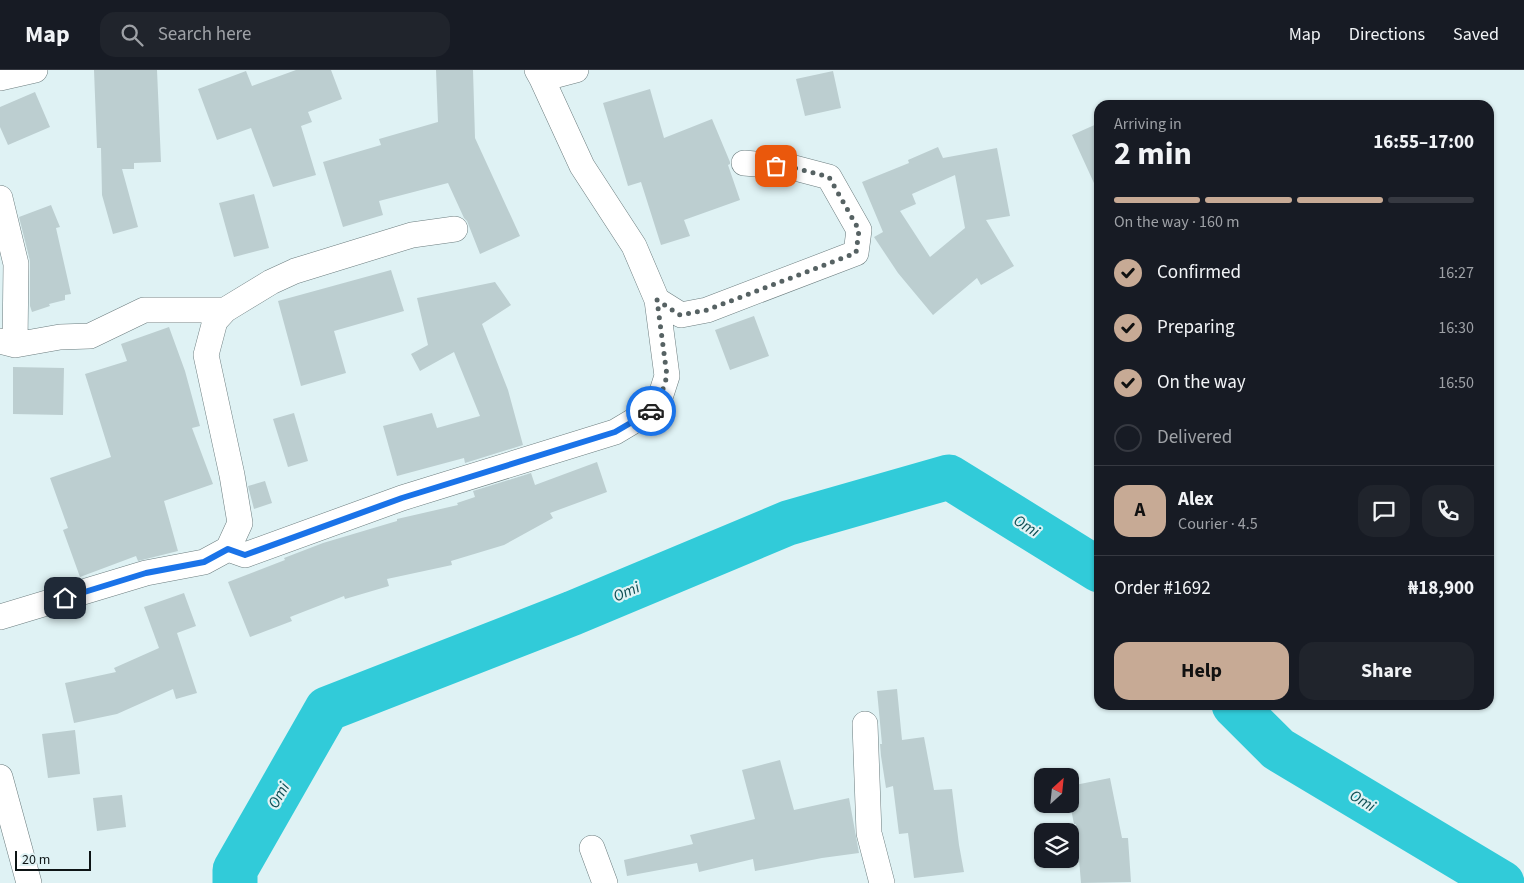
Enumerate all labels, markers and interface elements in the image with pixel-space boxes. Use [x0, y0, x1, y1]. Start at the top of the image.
search box [100, 12, 450, 57]
text: Map [25, 17, 70, 52]
icon: search [118, 21, 146, 49]
text: Search here [158, 21, 251, 48]
text: Map [1289, 22, 1321, 47]
text: Directions [1349, 22, 1425, 47]
text: Saved [1453, 22, 1499, 47]
text: Arriving in [1114, 113, 1182, 135]
text: 16:55–17:00 [1373, 129, 1474, 156]
text: 2 min [1114, 131, 1192, 177]
pin [755, 145, 797, 187]
icon: bag [762, 152, 790, 180]
text: On the way · 160 m [1114, 211, 1239, 233]
icon: check [1114, 259, 1142, 287]
text: Confirmed [1157, 259, 1241, 286]
text: 16:27 [1438, 262, 1474, 284]
icon: check [1114, 314, 1142, 342]
text: Preparing [1157, 314, 1235, 341]
text: 16:30 [1438, 317, 1474, 339]
icon: check [1114, 369, 1142, 397]
text: On the way [1157, 369, 1246, 396]
text: 16:50 [1438, 372, 1474, 394]
courier [626, 386, 676, 436]
icon: car [637, 397, 665, 425]
text: Delivered [1157, 424, 1232, 451]
button: chat [1358, 485, 1410, 537]
button: phone [1422, 485, 1474, 537]
text: Alex [1178, 486, 1214, 513]
text: A [1135, 497, 1145, 524]
water label: Omi [1009, 509, 1044, 542]
text: Courier · 4.5 [1178, 513, 1258, 535]
text: Order #1692 [1114, 575, 1211, 602]
text: ₦18,900 [1408, 575, 1474, 602]
water label: Omi [610, 576, 643, 607]
pin [44, 577, 86, 619]
icon: home [51, 584, 79, 612]
button: Help [1114, 642, 1289, 700]
button: Share [1299, 642, 1474, 700]
north arrow [1034, 768, 1079, 812]
map controls [1034, 768, 1079, 868]
water label: Omi [263, 778, 295, 813]
water label: Omi [1345, 785, 1380, 817]
button: layers [1034, 823, 1079, 868]
scale bar [15, 848, 91, 871]
text: 20 m [22, 850, 50, 870]

